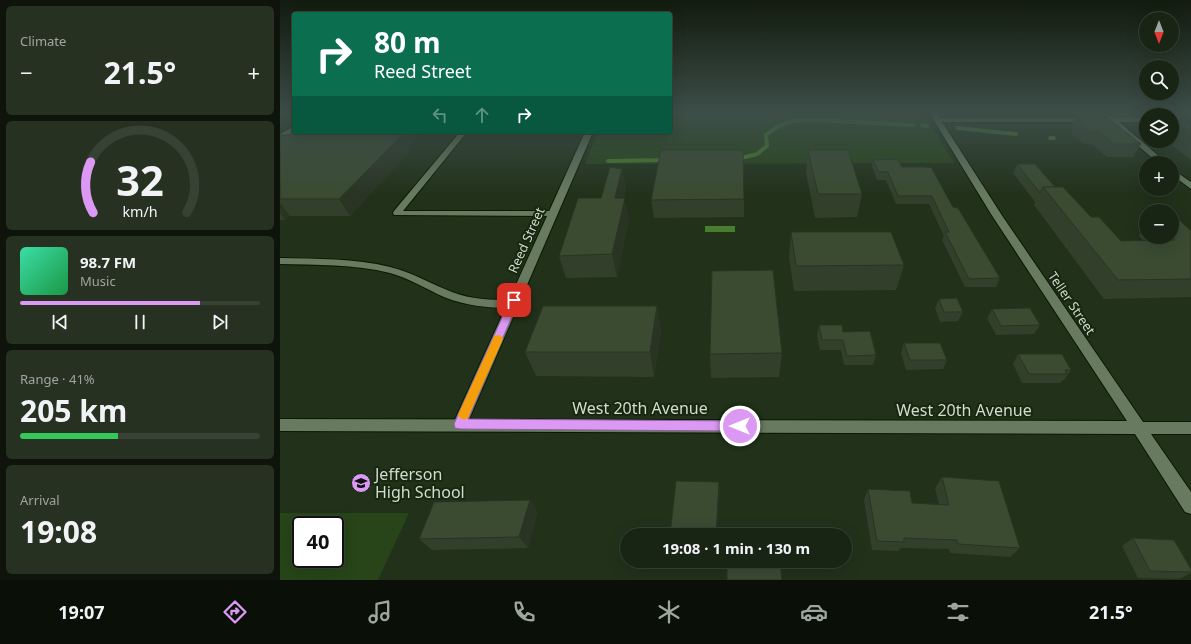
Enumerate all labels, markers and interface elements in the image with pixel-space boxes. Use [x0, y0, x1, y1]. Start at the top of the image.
north arrow [1139, 12, 1179, 52]
map controls [1139, 12, 1179, 244]
text: 80 m [374, 23, 441, 61]
icon: right [308, 28, 360, 80]
text: Climate [20, 32, 66, 50]
text: 21.5° [104, 52, 176, 93]
text: − [20, 57, 33, 87]
text: + [247, 57, 260, 87]
text: Reed Street [374, 59, 472, 83]
button: search [1139, 60, 1179, 100]
icon: left [429, 104, 451, 126]
icon: ahead [471, 104, 493, 126]
icon: right [513, 104, 535, 126]
button: layers [1139, 108, 1179, 148]
text: 32 [116, 152, 164, 208]
button: + [1139, 156, 1179, 196]
text: km/h [122, 202, 158, 221]
street label: Reed Street [503, 204, 549, 276]
button: − [1139, 204, 1179, 244]
text: 98.7 FM [80, 252, 136, 272]
street label: Teller Street [1044, 268, 1100, 338]
text: Music [80, 272, 116, 290]
pin [497, 283, 531, 317]
icon: arrive [503, 289, 525, 311]
icon: previous [49, 311, 71, 333]
icon: pause [129, 311, 151, 333]
icon: next [209, 311, 231, 333]
text: Range · 41% [20, 370, 95, 388]
text: 205 km [20, 390, 127, 431]
street label: West 20th Avenue [572, 397, 708, 419]
street label: West 20th Avenue [896, 399, 1032, 421]
position arrow [719, 405, 761, 447]
place label: Jefferson High School [373, 463, 465, 503]
school or university icon: Jefferson High School [350, 472, 372, 494]
text: Arrival [20, 491, 60, 509]
text: 19:08 [20, 511, 97, 552]
speed limit sign: 40 [292, 516, 344, 568]
text: 19:08 · 1 min · 130 m [662, 538, 810, 558]
icon: directions [221, 598, 249, 626]
icon: music [366, 598, 394, 626]
icon: phone [510, 598, 538, 626]
icon: climate [655, 598, 683, 626]
icon: car [800, 598, 828, 626]
icon: filters [944, 598, 972, 626]
text: 19:07 [58, 600, 105, 624]
text: 21.5° [1089, 600, 1133, 624]

